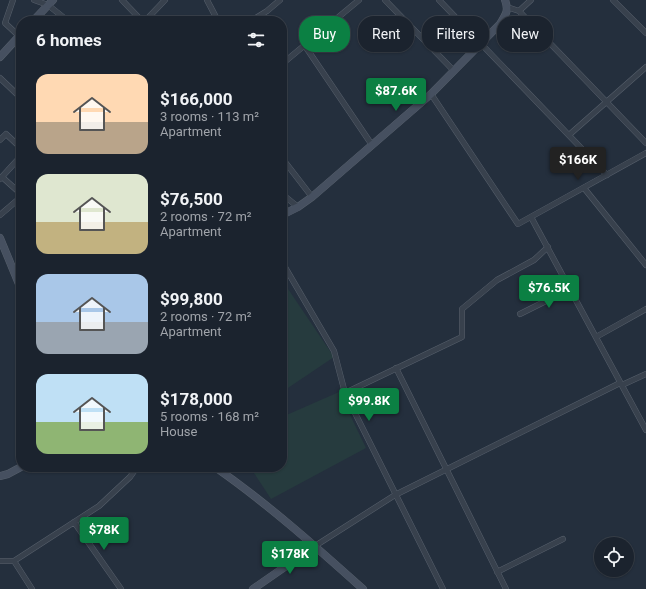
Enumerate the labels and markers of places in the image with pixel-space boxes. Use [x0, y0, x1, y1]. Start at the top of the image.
pin: $87.6K [363, 78, 429, 112]
pin: $166K [550, 147, 606, 181]
pin: $76.5K [516, 275, 582, 309]
pin: $99.8K [336, 388, 402, 422]
pin: $78K [80, 517, 128, 551]
pin: $178K [262, 541, 318, 575]

